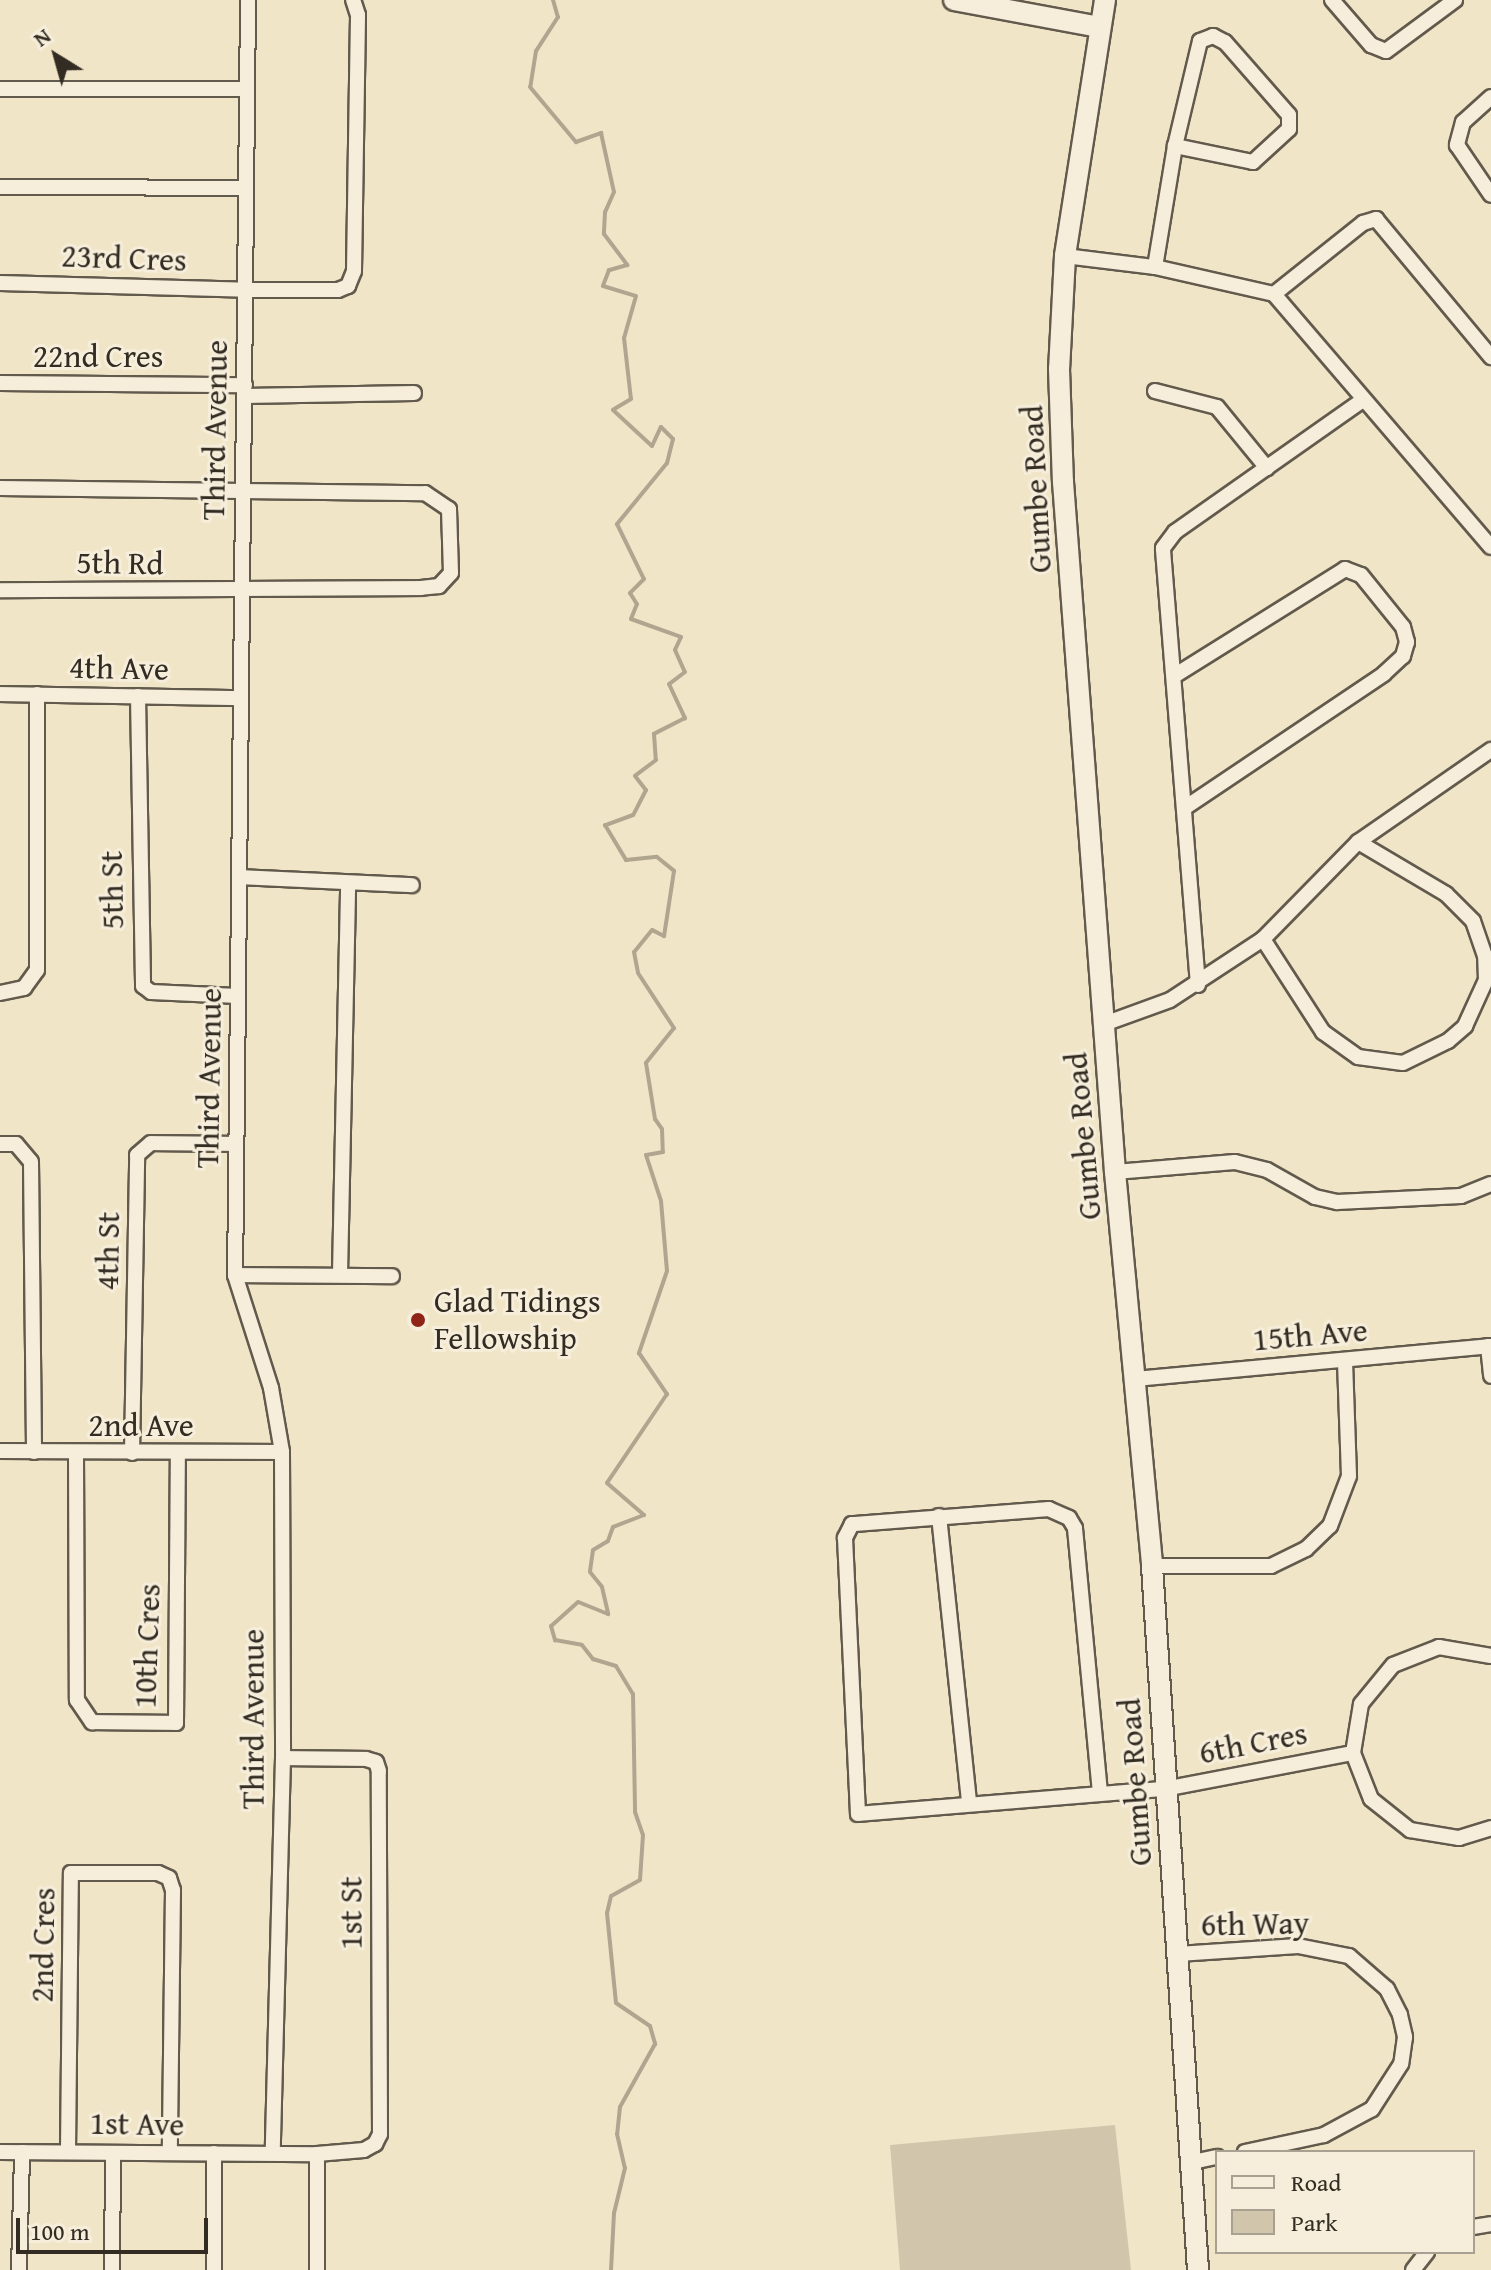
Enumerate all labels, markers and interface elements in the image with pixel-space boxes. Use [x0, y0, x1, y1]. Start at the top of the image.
north arrow [16, 16, 96, 96]
text: N [26, 20, 57, 54]
street label: 23rd Cres [61, 237, 187, 279]
street label: 22nd Cres [33, 337, 163, 375]
street label: Third Avenue [194, 340, 236, 520]
street label: Gumbe Road [1012, 404, 1060, 574]
street label: 5th Rd [76, 543, 164, 583]
street label: 4th Ave [69, 648, 169, 688]
street label: 5th St [92, 850, 132, 930]
street label: Third Avenue [188, 988, 230, 1168]
street label: Gumbe Road [1057, 1051, 1109, 1221]
street label: 4th St [88, 1211, 128, 1291]
place label: Glad Tidings Fellowship [434, 1283, 601, 1358]
marker: Glad Tidings Fellowship [409, 1311, 427, 1329]
street label: 15th Ave [1251, 1311, 1369, 1359]
street label: 2nd Ave [88, 1406, 194, 1444]
street label: 10th Cres [126, 1583, 168, 1709]
street label: Third Avenue [234, 1629, 272, 1809]
street label: Gumbe Road [1110, 1697, 1160, 1867]
street label: 6th Cres [1196, 1714, 1310, 1772]
street label: 1st St [332, 1876, 370, 1950]
street label: 2nd Cres [23, 1887, 63, 2003]
street label: 6th Way [1200, 1904, 1310, 1944]
street label: 1st Ave [89, 2104, 185, 2144]
legend [1215, 2150, 1475, 2254]
text: Road [1291, 2165, 1341, 2200]
scale bar [20, 2202, 212, 2252]
text: Park [1291, 2205, 1337, 2240]
text: 100 m [30, 2214, 90, 2249]

